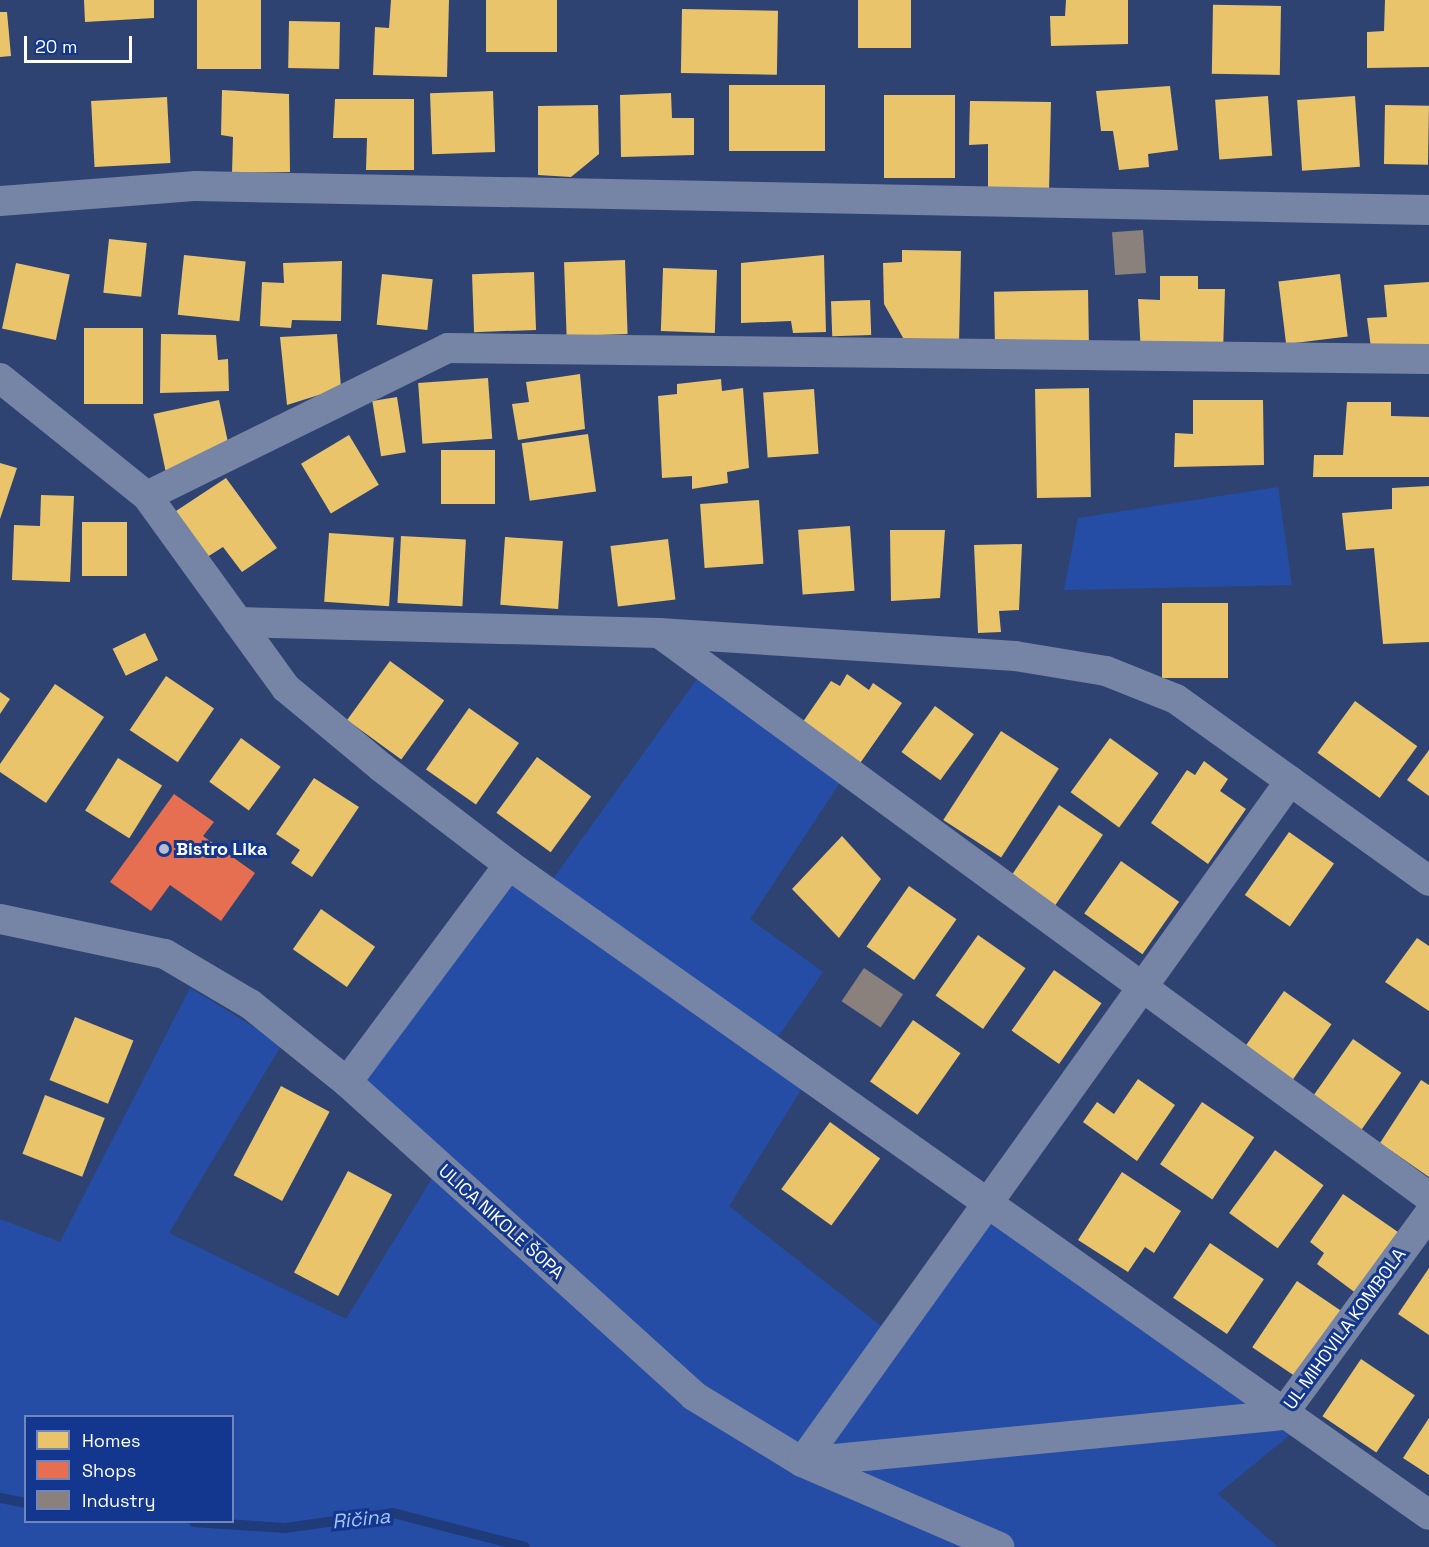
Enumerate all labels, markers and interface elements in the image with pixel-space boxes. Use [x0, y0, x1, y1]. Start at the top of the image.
scale bar [27, 24, 135, 62]
text: 20 m [35, 35, 78, 58]
place label: Bistro Lika [176, 838, 268, 860]
marker: Bistro Lika [157, 842, 171, 856]
street label: ULICA NIKOLE ŠOPA [434, 1160, 568, 1284]
street label: UL MIHOVILA KOMBOLA [1279, 1244, 1411, 1414]
legend [24, 1415, 234, 1523]
text: Homes [82, 1429, 141, 1452]
text: Shops [82, 1459, 136, 1482]
text: Industry [82, 1489, 155, 1512]
water label: Ričina [331, 1504, 391, 1534]

